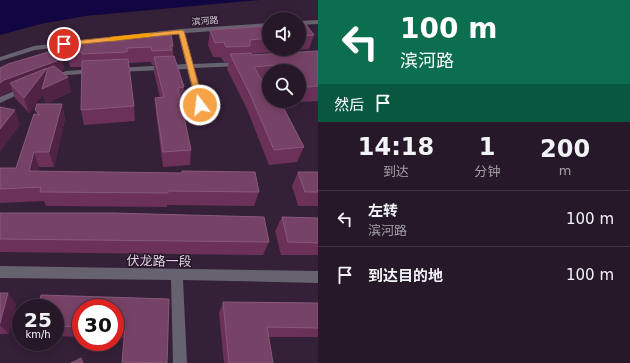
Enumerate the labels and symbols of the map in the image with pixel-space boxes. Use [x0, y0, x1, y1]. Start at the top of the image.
street label: 滨河路 [191, 15, 219, 27]
pin [47, 27, 81, 61]
position arrow [179, 84, 221, 126]
street label: 伏龙路一段 [126, 253, 192, 269]
speed limit sign: 30 [72, 299, 124, 351]

